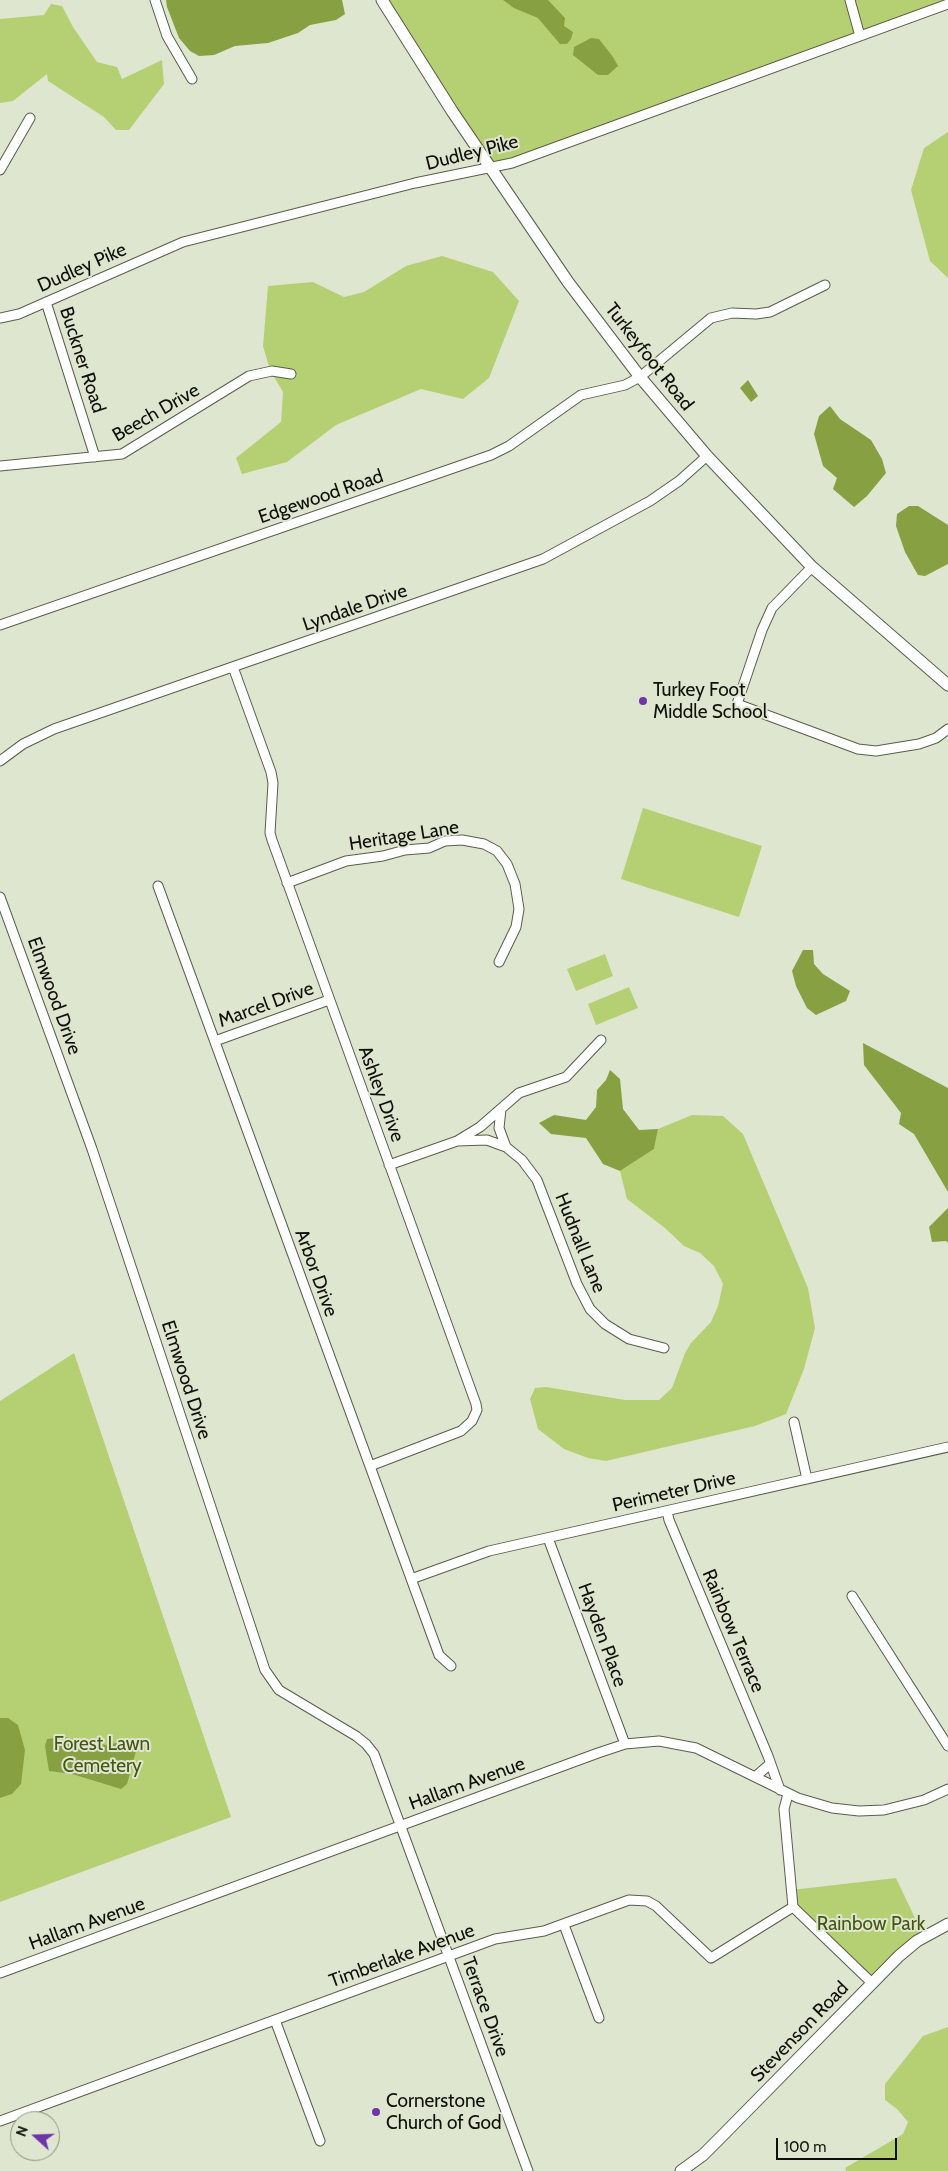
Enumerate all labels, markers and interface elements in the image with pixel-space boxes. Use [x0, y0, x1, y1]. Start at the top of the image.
street label: Dudley Pike [423, 130, 521, 176]
street label: Dudley Pike [34, 238, 130, 298]
street label: Turkeyfoot Road [600, 299, 698, 415]
street label: Buckner Road [54, 304, 110, 416]
street label: Beech Drive [108, 379, 204, 447]
street label: Edgewood Road [256, 465, 386, 529]
street label: Lyndale Drive [300, 579, 410, 637]
place label: Turkey Foot Middle School [653, 679, 767, 723]
marker: Turkey Foot Middle School [637, 695, 649, 707]
street label: Heritage Lane [347, 816, 461, 856]
street label: Elmwood Drive [22, 934, 86, 1058]
street label: Marcel Drive [215, 977, 317, 1033]
street label: Ashley Drive [353, 1043, 409, 1145]
street label: Hudnall Lane [550, 1190, 610, 1296]
street label: Arbor Drive [290, 1226, 342, 1320]
street label: Elmwood Drive [156, 1318, 216, 1442]
street label: Perimeter Drive [610, 1467, 738, 1517]
street label: Rainbow Terrace [697, 1566, 769, 1696]
street label: Hayden Place [573, 1580, 631, 1690]
park label: Forest Lawn Cemetery [54, 1733, 150, 1777]
street label: Hallam Avenue [406, 1752, 528, 1816]
street label: Hallam Avenue [26, 1892, 148, 1956]
park label: Rainbow Park [817, 1913, 925, 1935]
street label: Timberlake Avenue [326, 1919, 478, 1993]
street label: Terrace Drive [456, 1954, 514, 2060]
street label: Stevenson Road [746, 1977, 854, 2087]
place label: Cornerstone Church of God [386, 2090, 502, 2134]
marker: Cornerstone Church of God [370, 2106, 382, 2118]
north arrow [10, 2111, 60, 2161]
text: N [12, 2123, 32, 2139]
scale bar [778, 2128, 899, 2160]
text: 100 m [784, 2138, 826, 2156]

